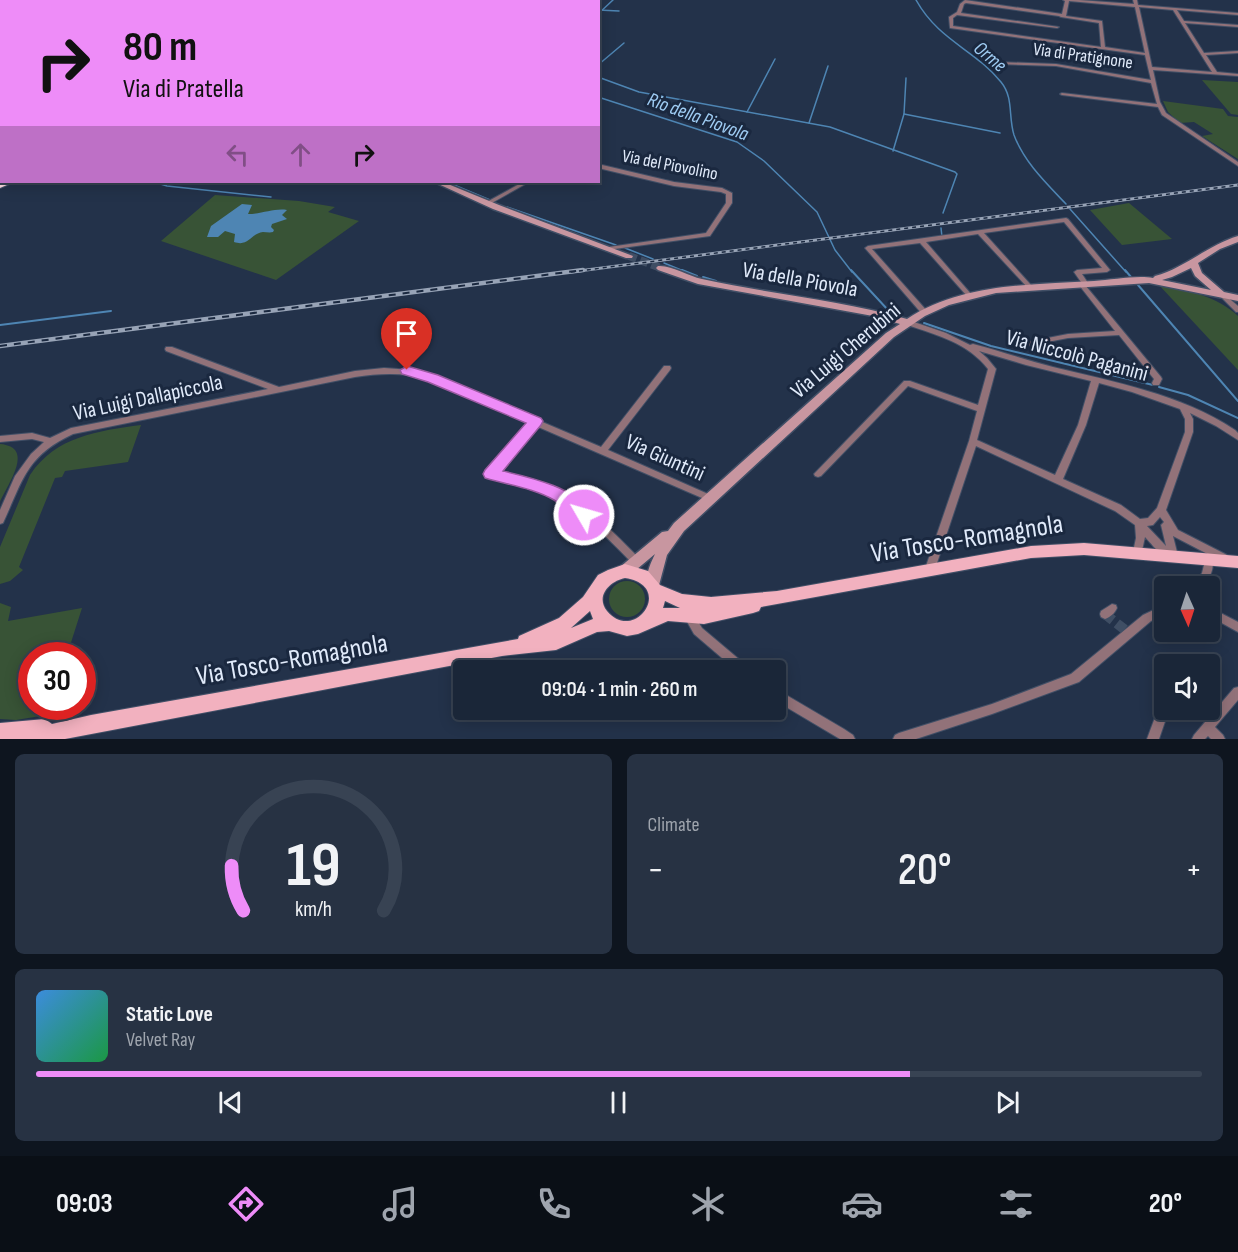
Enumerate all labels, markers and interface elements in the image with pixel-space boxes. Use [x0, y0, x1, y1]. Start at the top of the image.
text: 80 m [123, 22, 197, 73]
icon: right [24, 24, 102, 102]
water label: Orme [969, 36, 1012, 78]
street label: Via di Pratignone [1032, 39, 1134, 73]
text: Via di Pratella [123, 73, 244, 105]
water label: Rio della Piovola [644, 88, 752, 146]
icon: left [221, 138, 254, 171]
icon: ahead [284, 138, 317, 171]
icon: right [347, 138, 380, 171]
street label: Via del Piovolino [620, 145, 720, 185]
street label: Via della Piovola [740, 257, 860, 303]
street label: Via Luigi Cherubini [786, 297, 906, 405]
pin [381, 308, 432, 370]
icon: arrive [390, 317, 423, 350]
street label: Via Niccolò Paganini [1003, 324, 1151, 388]
street label: Via Luigi Dallapiccola [71, 369, 225, 427]
street label: Via Giuntini [621, 429, 709, 487]
position arrow [552, 483, 616, 547]
street label: Via Tosco-Romagnola [869, 508, 1065, 570]
north arrow [1154, 576, 1220, 642]
map controls [1154, 576, 1220, 720]
street label: Via Tosco-Romagnola [194, 627, 390, 693]
speed limit sign: 30 [18, 642, 96, 720]
button: sound [1154, 654, 1220, 720]
text: 09:04 · 1 min · 260 m [542, 676, 698, 703]
text: Climate [648, 813, 700, 837]
text: 19 [286, 829, 340, 904]
text: 20° [898, 843, 952, 898]
text: − [648, 850, 664, 890]
text: + [1186, 850, 1202, 890]
text: km/h [295, 897, 332, 922]
text: Static Love [126, 1001, 213, 1028]
text: Velvet Ray [126, 1028, 195, 1052]
icon: previous [214, 1086, 247, 1119]
icon: pause [602, 1086, 635, 1119]
icon: next [991, 1086, 1024, 1119]
icon: directions [225, 1183, 267, 1225]
icon: music [379, 1183, 421, 1225]
icon: phone [533, 1183, 575, 1225]
icon: climate [687, 1183, 729, 1225]
icon: car [841, 1183, 883, 1225]
icon: filters [995, 1183, 1037, 1225]
text: 09:03 [56, 1188, 113, 1220]
text: 20° [1149, 1188, 1182, 1220]

